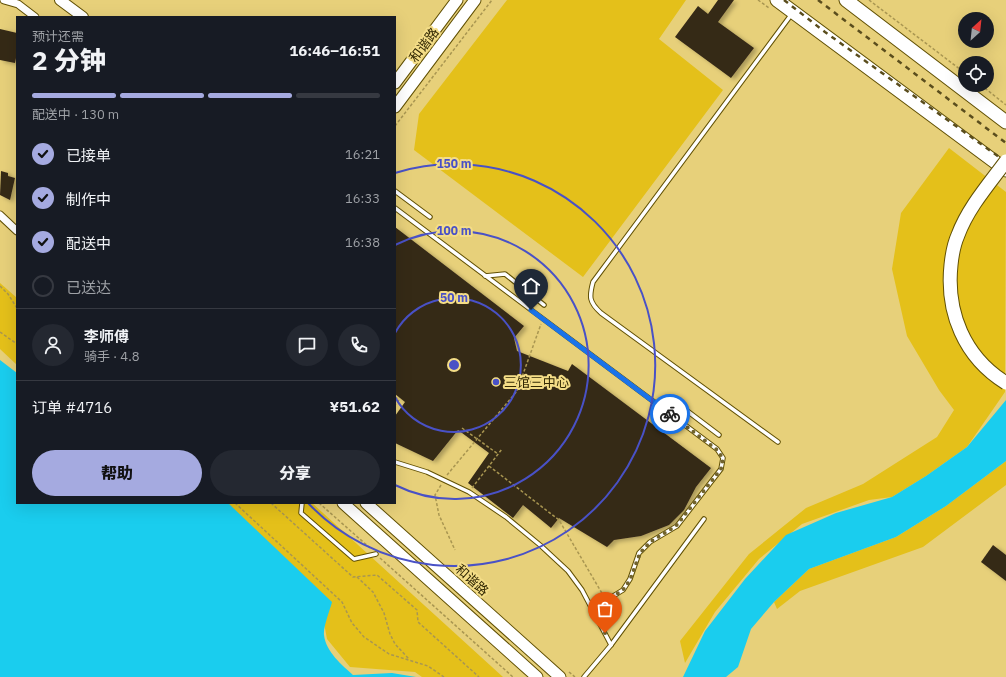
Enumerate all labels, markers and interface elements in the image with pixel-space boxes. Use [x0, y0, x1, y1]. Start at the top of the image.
north arrow [958, 12, 994, 48]
map controls [958, 12, 994, 92]
street label: 和谐路 [405, 24, 443, 66]
text: 预计还需 [32, 28, 84, 45]
text: 16:46–16:51 [289, 41, 380, 60]
text: 2 分钟 [32, 43, 106, 77]
button: locate [958, 56, 994, 92]
text: 配送中 · 130 m [32, 106, 119, 123]
icon: check [32, 143, 54, 165]
text: 已接单 [66, 146, 111, 165]
text: 16:21 [345, 146, 380, 163]
text: 150 m [436, 156, 472, 171]
icon: check [32, 187, 54, 209]
text: 制作中 [66, 190, 111, 209]
text: 16:33 [345, 190, 380, 207]
text: 100 m [436, 223, 472, 238]
icon: check [32, 231, 54, 253]
text: 配送中 [66, 234, 111, 253]
text: 16:38 [345, 234, 380, 251]
pin [514, 269, 548, 310]
icon: home [520, 275, 542, 297]
text: 已送达 [66, 278, 111, 297]
text: 50 m [440, 290, 468, 305]
button: person [32, 324, 74, 366]
button: chat [286, 324, 328, 366]
button: phone [338, 324, 380, 366]
text: 李师傅 [84, 327, 129, 346]
text: 骑手 · 4.8 [84, 348, 140, 365]
centre of rings [447, 358, 461, 372]
place label: 三馆三中心 [504, 374, 569, 391]
marker: 三馆三中心 [491, 377, 501, 387]
courier [650, 394, 690, 434]
text: ¥51.62 [330, 397, 380, 416]
text: 订单 #4716 [32, 398, 112, 417]
icon: bike [659, 403, 681, 425]
button: 帮助 [32, 450, 202, 496]
button: 分享 [210, 450, 380, 496]
street label: 和谐路 [452, 561, 492, 599]
pin [588, 592, 622, 633]
icon: bag [594, 598, 616, 620]

